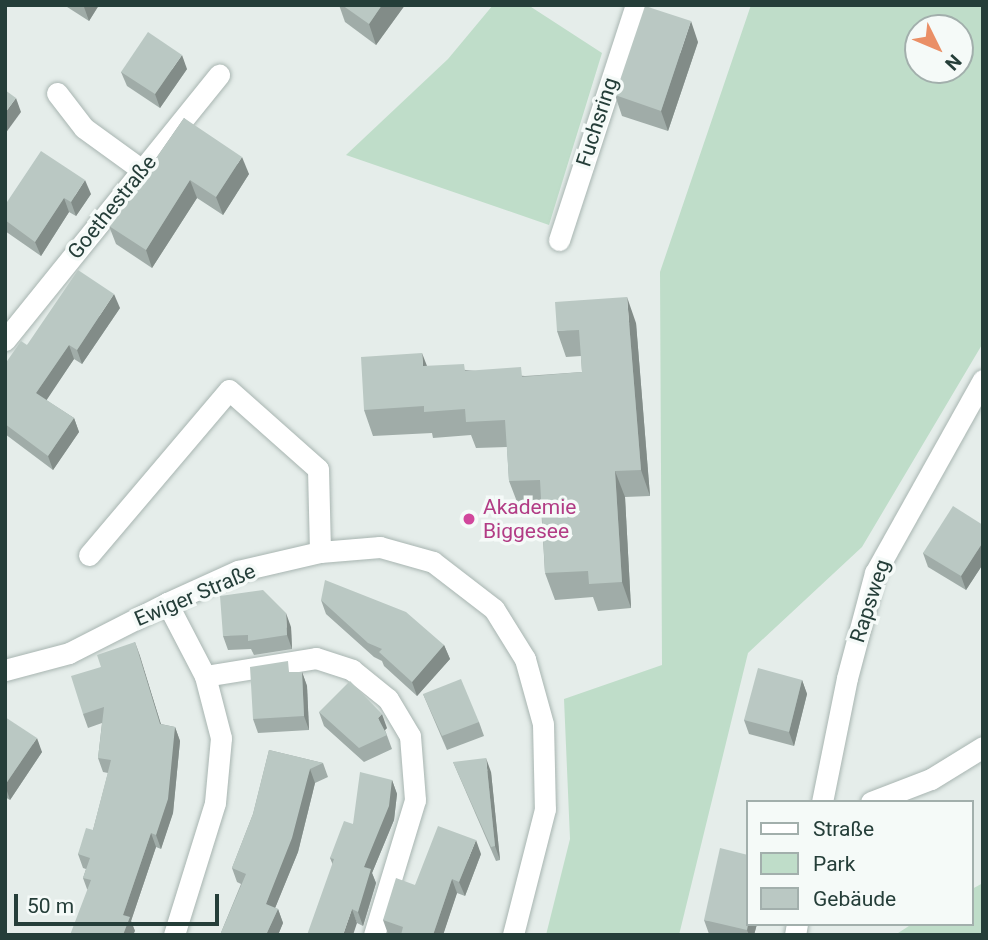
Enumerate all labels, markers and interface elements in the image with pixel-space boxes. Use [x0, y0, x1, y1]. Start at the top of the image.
north arrow [904, 14, 974, 84]
text: N [940, 50, 966, 75]
street label: Fuchsring [571, 74, 623, 170]
street label: Goethestraße [62, 150, 162, 264]
place label: Akademie Biggesee [483, 494, 576, 544]
marker: Akademie Biggesee [461, 511, 477, 527]
street label: Rapsweg [845, 556, 895, 646]
street label: Ewiger Straße [131, 558, 259, 632]
legend [746, 800, 974, 926]
text: Straße [813, 817, 874, 841]
text: Park [813, 852, 855, 876]
scale bar [18, 880, 222, 924]
text: Gebäude [813, 887, 896, 911]
text: 50 m [27, 894, 74, 918]

